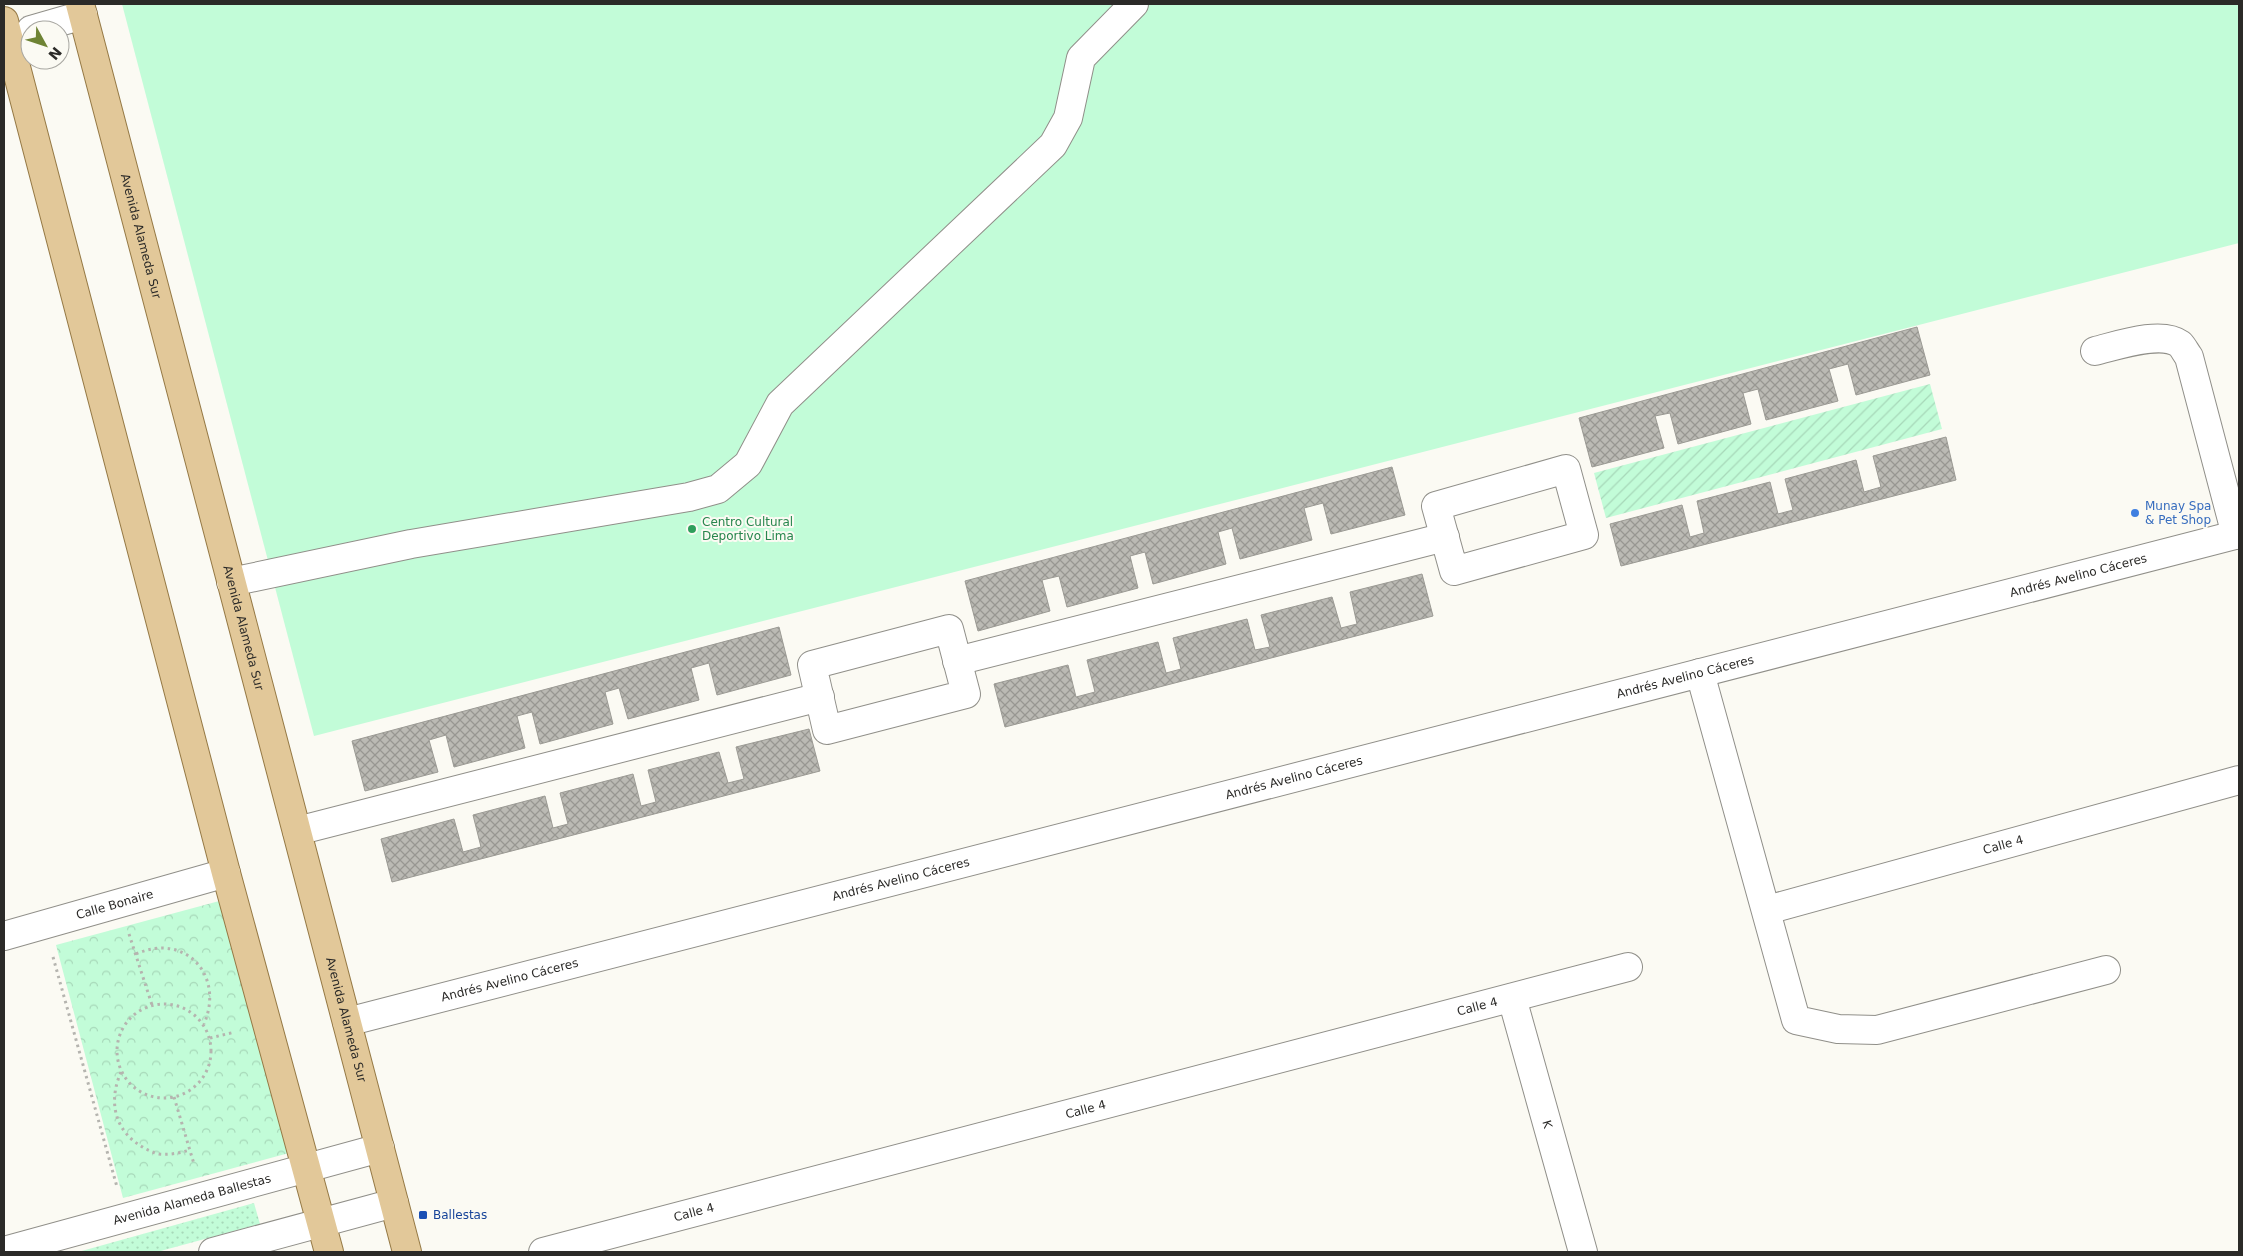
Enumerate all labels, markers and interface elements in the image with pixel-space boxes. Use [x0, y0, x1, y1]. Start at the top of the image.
north arrow [20, 20, 70, 70]
text: N [45, 44, 65, 63]
street label: Avenida Alameda Sur [118, 172, 164, 300]
place label: Munay Spa & Pet Shop [2145, 499, 2211, 527]
marker: Munay Spa & Pet Shop [2129, 507, 2141, 519]
place label: Centro Cultural Deportivo Lima [702, 515, 794, 543]
marker: Centro Cultural Deportivo Lima [686, 523, 698, 535]
street label: Andrés Avelino Cáceres [2008, 551, 2148, 600]
street label: Avenida Alameda Sur [220, 564, 267, 692]
street label: Andrés Avelino Cáceres [1615, 652, 1755, 701]
street label: Andrés Avelino Cáceres [1224, 753, 1364, 802]
street label: Calle 4 [1981, 833, 2025, 857]
street label: Andrés Avelino Cáceres [831, 855, 971, 904]
street label: Calle Bonaire [74, 887, 155, 922]
street label: Avenida Alameda Sur [323, 956, 369, 1084]
street label: Andrés Avelino Cáceres [440, 956, 580, 1004]
street label: Calle 4 [1456, 995, 1499, 1019]
street label: Calle 4 [1064, 1097, 1107, 1121]
street label: K [1539, 1118, 1555, 1131]
street label: Avenida Alameda Ballestas [112, 1171, 272, 1228]
street label: Calle 4 [672, 1200, 716, 1224]
place label: Ballestas [433, 1208, 487, 1222]
marker: Ballestas [417, 1209, 429, 1221]

